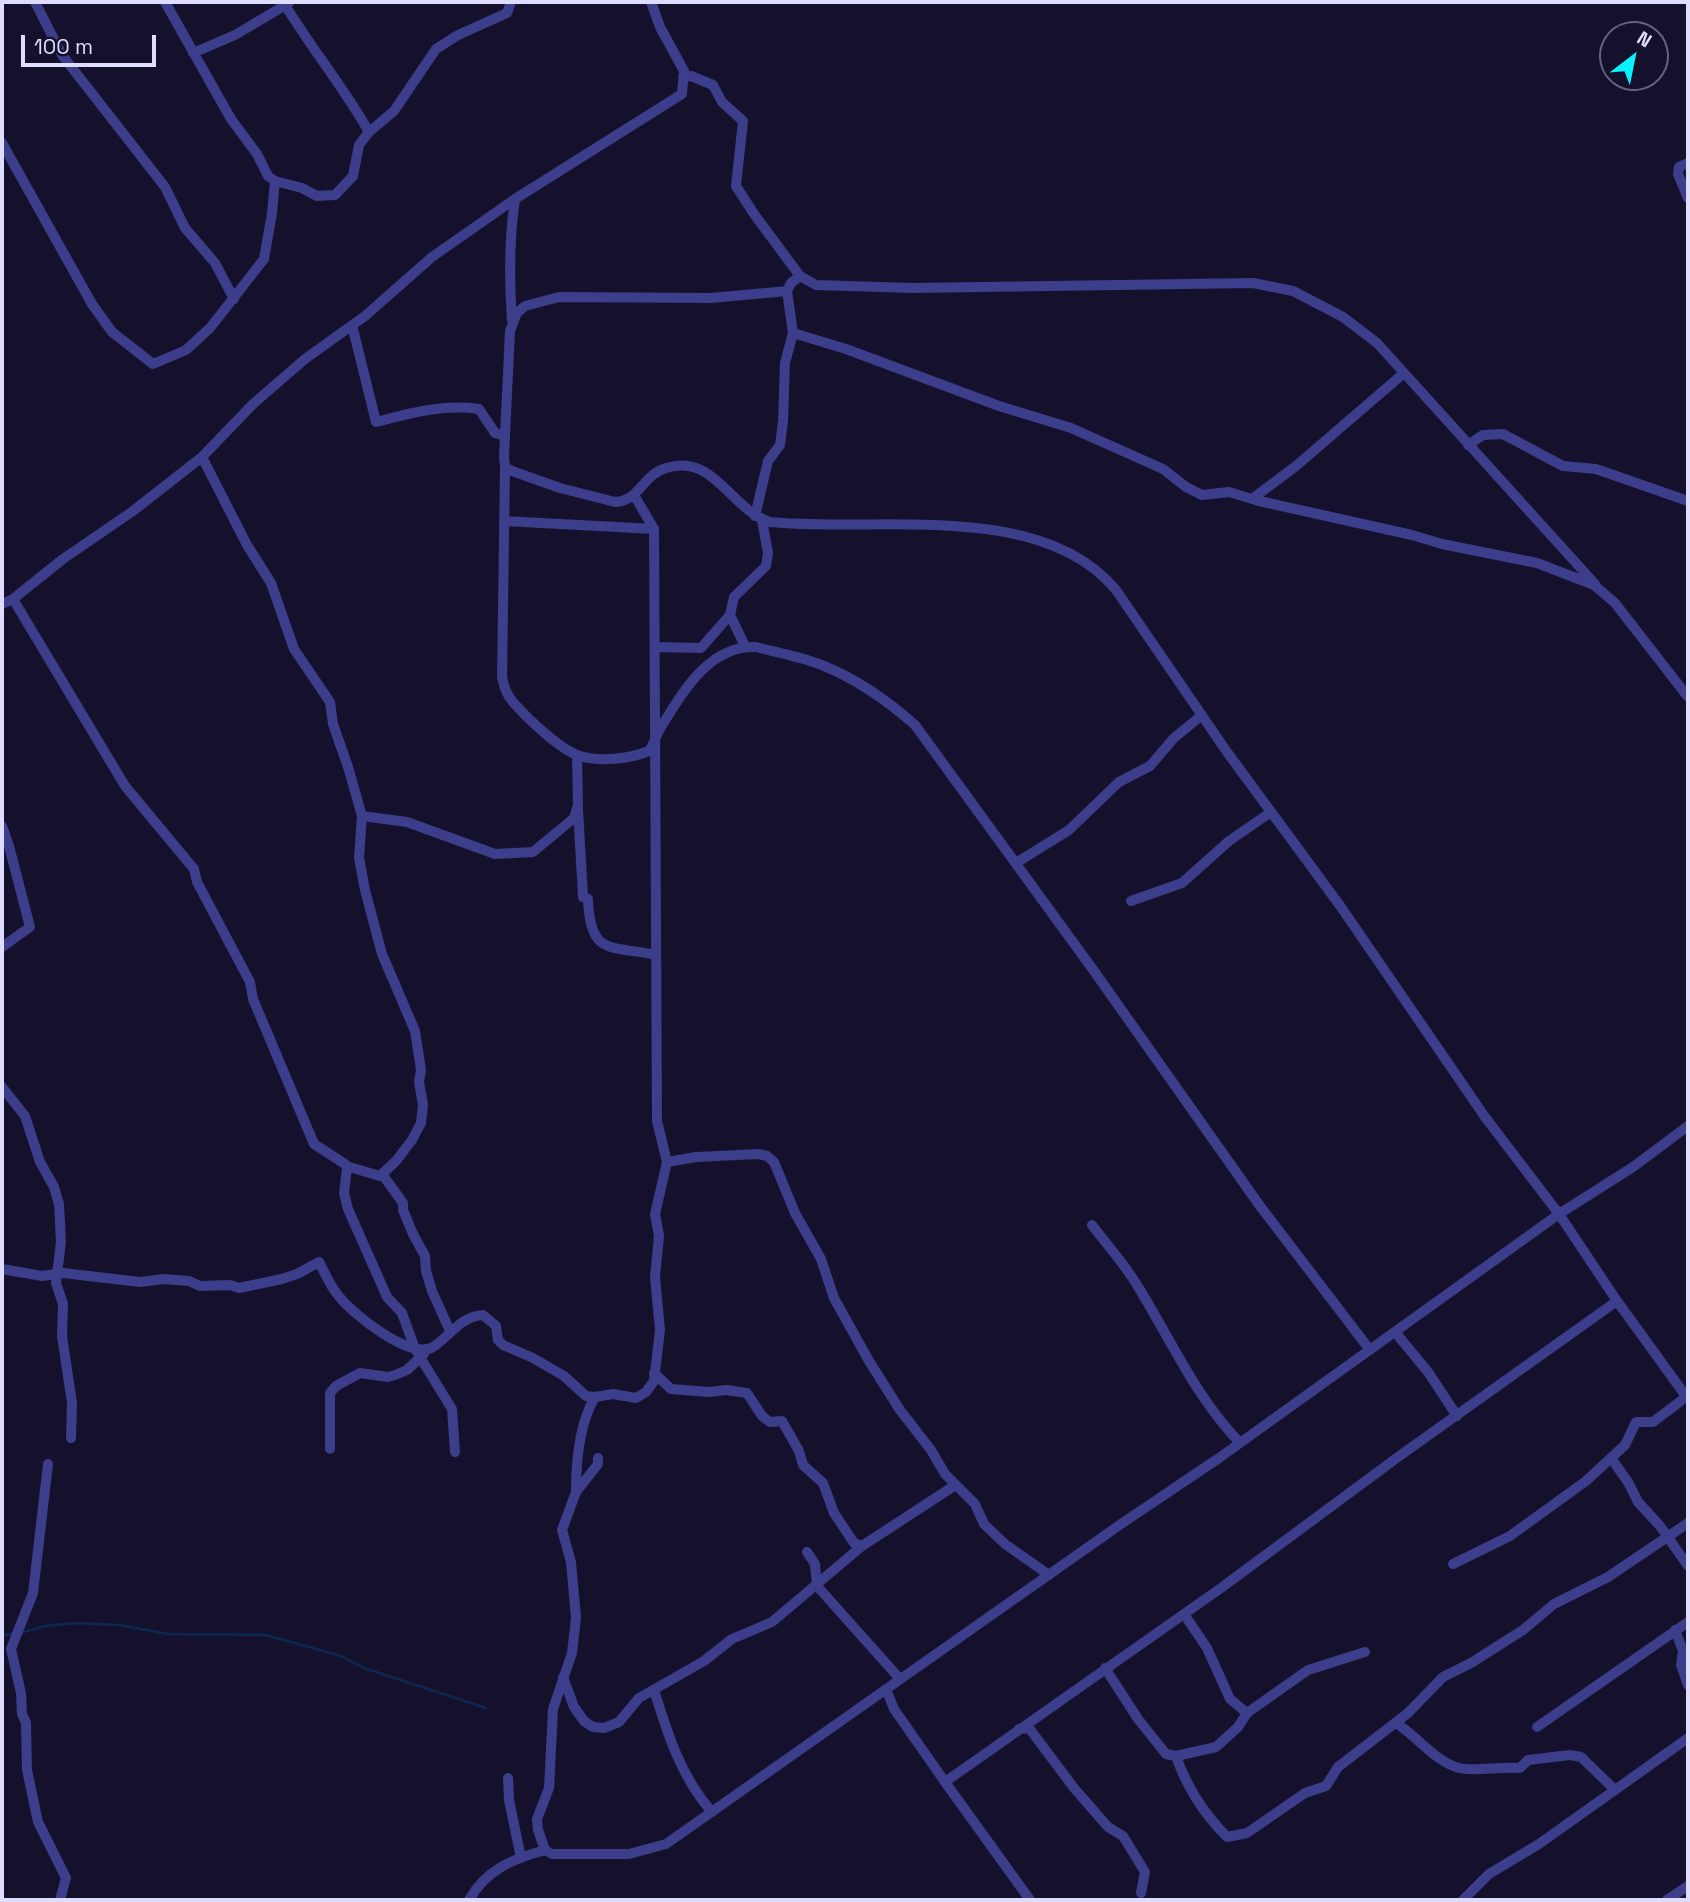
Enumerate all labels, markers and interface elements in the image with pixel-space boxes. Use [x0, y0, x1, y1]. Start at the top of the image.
scale bar [24, 21, 159, 65]
north arrow [1599, 21, 1669, 91]
text: N [1632, 25, 1656, 53]
text: 100 m [34, 33, 93, 60]

